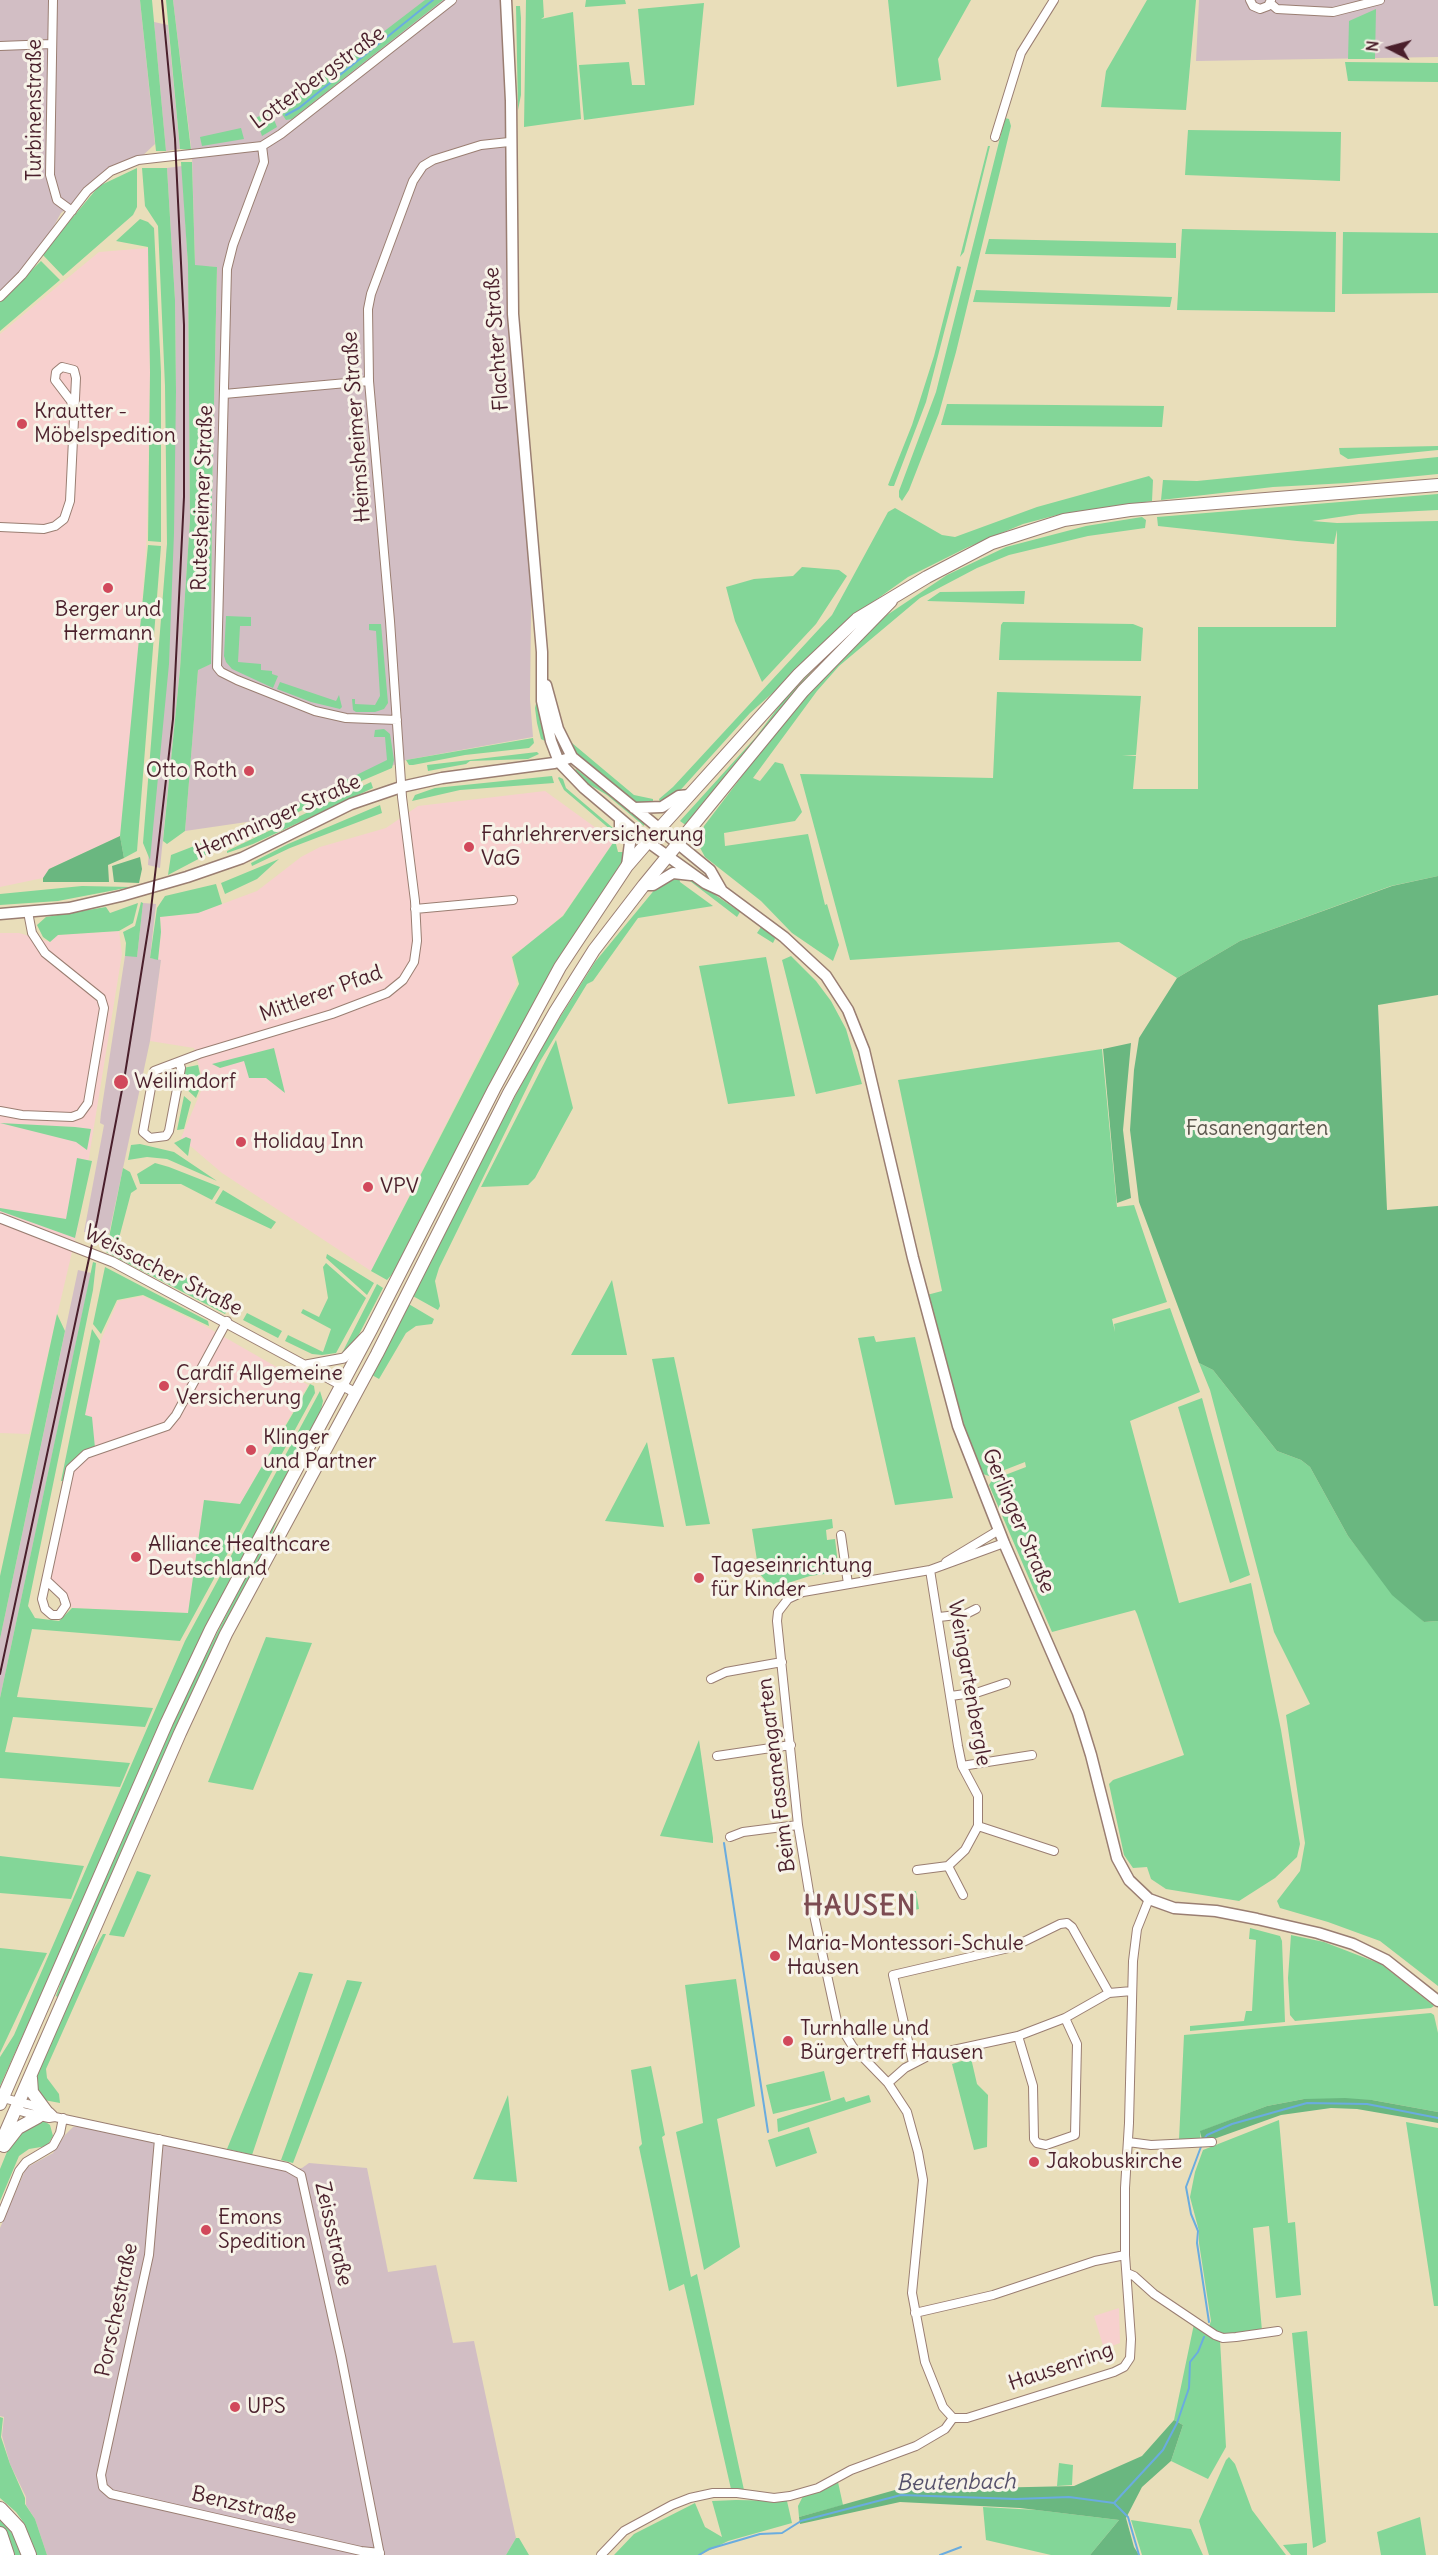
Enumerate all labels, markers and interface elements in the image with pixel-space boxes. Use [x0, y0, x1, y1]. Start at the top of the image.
north arrow [1360, 18, 1420, 78]
street label: Lotterbergstraße [246, 21, 390, 135]
street label: Turbinenstraße [22, 39, 48, 181]
text: N [1362, 40, 1383, 53]
street label: Flachter Straße [479, 266, 515, 412]
street label: Heimsheimer Straße [338, 330, 376, 524]
place label: Krautter - Möbelspedition [34, 399, 176, 449]
street label: Rutesheimer Straße [187, 405, 219, 591]
marker: Krautter - Möbelspedition [15, 417, 29, 431]
marker: Berger und Hermann [101, 581, 115, 595]
place label: Berger und Hermann [55, 597, 161, 647]
place label: Otto Roth [146, 758, 237, 784]
marker: Otto Roth [242, 764, 256, 778]
street label: Hemminger Straße [192, 769, 364, 865]
place label: Fahrlehrerversicherung VaG [481, 822, 704, 872]
marker: Fahrlehrerversicherung VaG [462, 840, 476, 854]
street label: Mittlerer Pfad [257, 960, 385, 1028]
place label: Weilimdorf [134, 1069, 236, 1095]
marker: Weilimdorf [112, 1073, 130, 1091]
park label: Fasanengarten [1186, 1116, 1328, 1142]
place label: Holiday Inn [253, 1129, 364, 1155]
marker: Holiday Inn [234, 1135, 248, 1149]
place label: VPV [380, 1174, 419, 1200]
marker: VPV [361, 1180, 375, 1194]
street label: Weissacher Straße [80, 1220, 246, 1322]
place label: Cardif Allgemeine Versicherung [176, 1361, 343, 1411]
marker: Cardif Allgemeine Versicherung [157, 1379, 171, 1393]
place label: Klinger und Partner [263, 1425, 377, 1475]
marker: Klinger und Partner [244, 1443, 258, 1457]
street label: Gerlinger Straße [976, 1445, 1060, 1597]
place label: Alliance Healthcare Deutschland [148, 1532, 330, 1582]
marker: Alliance Healthcare Deutschland [129, 1550, 143, 1564]
place label: Tageseinrichtung für Kinder [711, 1553, 872, 1603]
marker: Tageseinrichtung für Kinder [692, 1571, 706, 1585]
street label: Weingartenbergle [942, 1598, 996, 1768]
street label: Beim Fasanengarten [753, 1676, 801, 1874]
district label: HAUSEN [803, 1891, 917, 1923]
place label: Maria-Montessori-Schule Hausen [787, 1931, 1024, 1981]
marker: Maria-Montessori-Schule Hausen [768, 1949, 782, 1963]
place label: Turnhalle und Bürgertreff Hausen [800, 2016, 983, 2066]
marker: Turnhalle und Bürgertreff Hausen [781, 2034, 795, 2048]
place label: Jakobuskirche [1046, 2149, 1182, 2175]
marker: Jakobuskirche [1027, 2155, 1041, 2169]
street label: Zeissstraße [309, 2180, 357, 2288]
place label: Emons Spedition [218, 2205, 306, 2255]
marker: Emons Spedition [199, 2223, 213, 2237]
street label: Porschestraße [91, 2241, 143, 2379]
street label: Hausenring [1005, 2337, 1117, 2397]
place label: UPS [247, 2394, 286, 2420]
marker: UPS [228, 2400, 242, 2414]
water label: Beutenbach [896, 2469, 1016, 2497]
street label: Benzstraße [189, 2482, 299, 2530]

